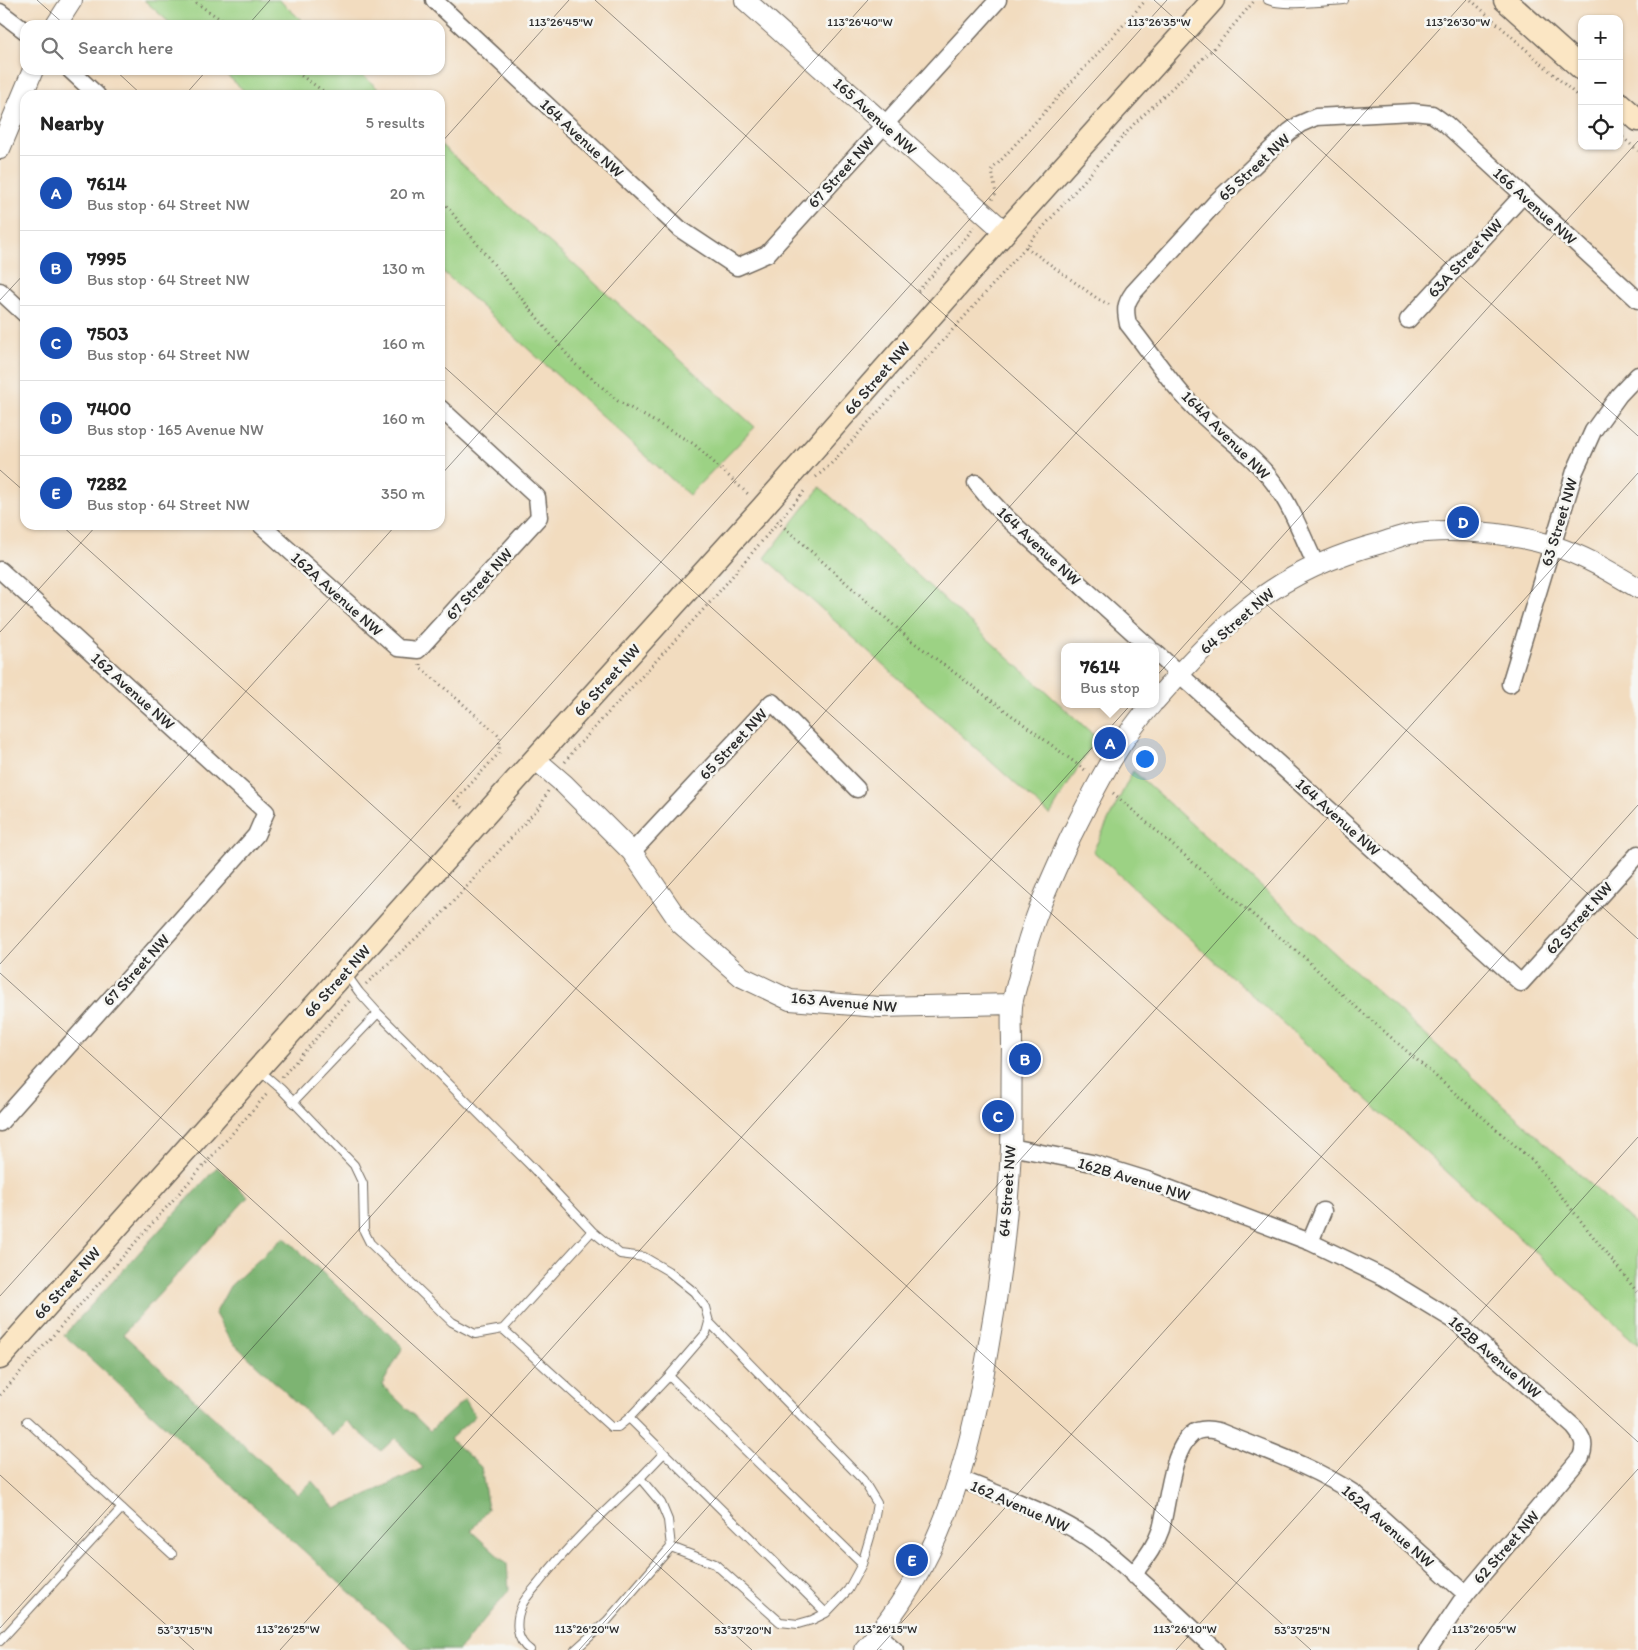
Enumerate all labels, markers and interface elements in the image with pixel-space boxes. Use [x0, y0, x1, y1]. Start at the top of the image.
text: 113°26'45"W [529, 15, 593, 29]
text: 113°26'40"W [827, 15, 893, 29]
text: 113°26'35"W [1127, 15, 1191, 29]
text: 113°26'30"W [1426, 15, 1490, 29]
map controls [1578, 15, 1623, 150]
button: + [1578, 15, 1623, 60]
search box [20, 20, 445, 75]
icon: search [38, 34, 66, 62]
text: Search here [78, 36, 173, 59]
button: − [1578, 60, 1623, 105]
street label: 165 Avenue NW [829, 73, 921, 159]
street label: 164 Avenue NW [536, 94, 628, 182]
button: locate [1578, 105, 1623, 150]
text: Nearby [40, 110, 104, 135]
text: 5 results [365, 113, 425, 132]
street label: 65 Street NW [1214, 129, 1294, 205]
street label: 67 Street NW [804, 132, 879, 212]
street label: 166 Avenue NW [1489, 163, 1581, 249]
text: 7614 [87, 172, 127, 195]
text: A [51, 184, 61, 203]
text: 20 m [390, 184, 425, 203]
text: Bus stop · 64 Street NW [87, 195, 250, 214]
street label: 63A Street NW [1423, 214, 1507, 302]
text: 7995 [87, 247, 126, 270]
text: B [51, 259, 61, 278]
text: 130 m [382, 259, 425, 278]
text: Bus stop · 64 Street NW [87, 270, 250, 289]
text: 7503 [87, 322, 128, 345]
text: C [51, 334, 61, 353]
text: 160 m [382, 334, 425, 353]
street label: 66 Street NW [840, 337, 914, 419]
text: Bus stop · 64 Street NW [87, 345, 250, 364]
street label: 164A Avenue NW [1178, 387, 1275, 484]
text: 7400 [87, 397, 131, 420]
text: D [51, 409, 61, 428]
text: 160 m [382, 409, 425, 428]
text: Bus stop · 165 Avenue NW [87, 420, 264, 439]
text: 7282 [87, 472, 127, 495]
street label: 63 Street NW [1537, 475, 1582, 568]
text: E [52, 484, 60, 503]
text: 350 m [381, 484, 425, 503]
text: Bus stop · 64 Street NW [87, 495, 250, 514]
street label: 164 Avenue NW [993, 502, 1085, 590]
pin: D [1447, 503, 1479, 541]
street label: 67 Street NW [442, 544, 517, 624]
street label: 162A Avenue NW [287, 548, 387, 640]
street label: 64 Street NW [1196, 583, 1278, 658]
street label: 66 Street NW [570, 640, 645, 720]
popup [1061, 643, 1159, 708]
street label: 162 Avenue NW [87, 648, 179, 734]
text: 7614 [1080, 655, 1120, 678]
text: Bus stop [1080, 678, 1140, 697]
street label: 65 Street NW [695, 704, 771, 784]
pin: A [1094, 724, 1126, 762]
your location [1132, 746, 1158, 772]
street label: 164 Avenue NW [1292, 774, 1384, 860]
street label: 62 Street NW [1542, 878, 1617, 958]
street label: 67 Street NW [99, 930, 174, 1010]
street label: 66 Street NW [300, 941, 375, 1021]
street label: 163 Avenue NW [790, 988, 898, 1016]
pin: B [1009, 1040, 1041, 1078]
pin: C [982, 1097, 1014, 1135]
street label: 64 Street NW [994, 1144, 1020, 1238]
street label: 162B Avenue NW [1076, 1153, 1193, 1205]
street label: 66 Street NW [30, 1243, 105, 1323]
street label: 162B Avenue NW [1445, 1312, 1545, 1403]
street label: 162 Avenue NW [968, 1476, 1073, 1536]
street label: 162A Avenue NW [1338, 1481, 1438, 1572]
street label: 62 Street NW [1469, 1506, 1543, 1588]
pin: E [896, 1541, 928, 1579]
text: 113°26'25"W [256, 1622, 320, 1636]
text: 113°26'20"W [555, 1622, 619, 1636]
text: 113°26'15"W [855, 1622, 917, 1636]
text: 113°26'10"W [1153, 1622, 1217, 1636]
text: 113°26'05"W [1452, 1622, 1516, 1636]
text: 53°37'15"N [157, 1623, 213, 1637]
text: 53°37'20"N [714, 1623, 772, 1637]
text: 53°37'25"N [1274, 1623, 1330, 1637]

